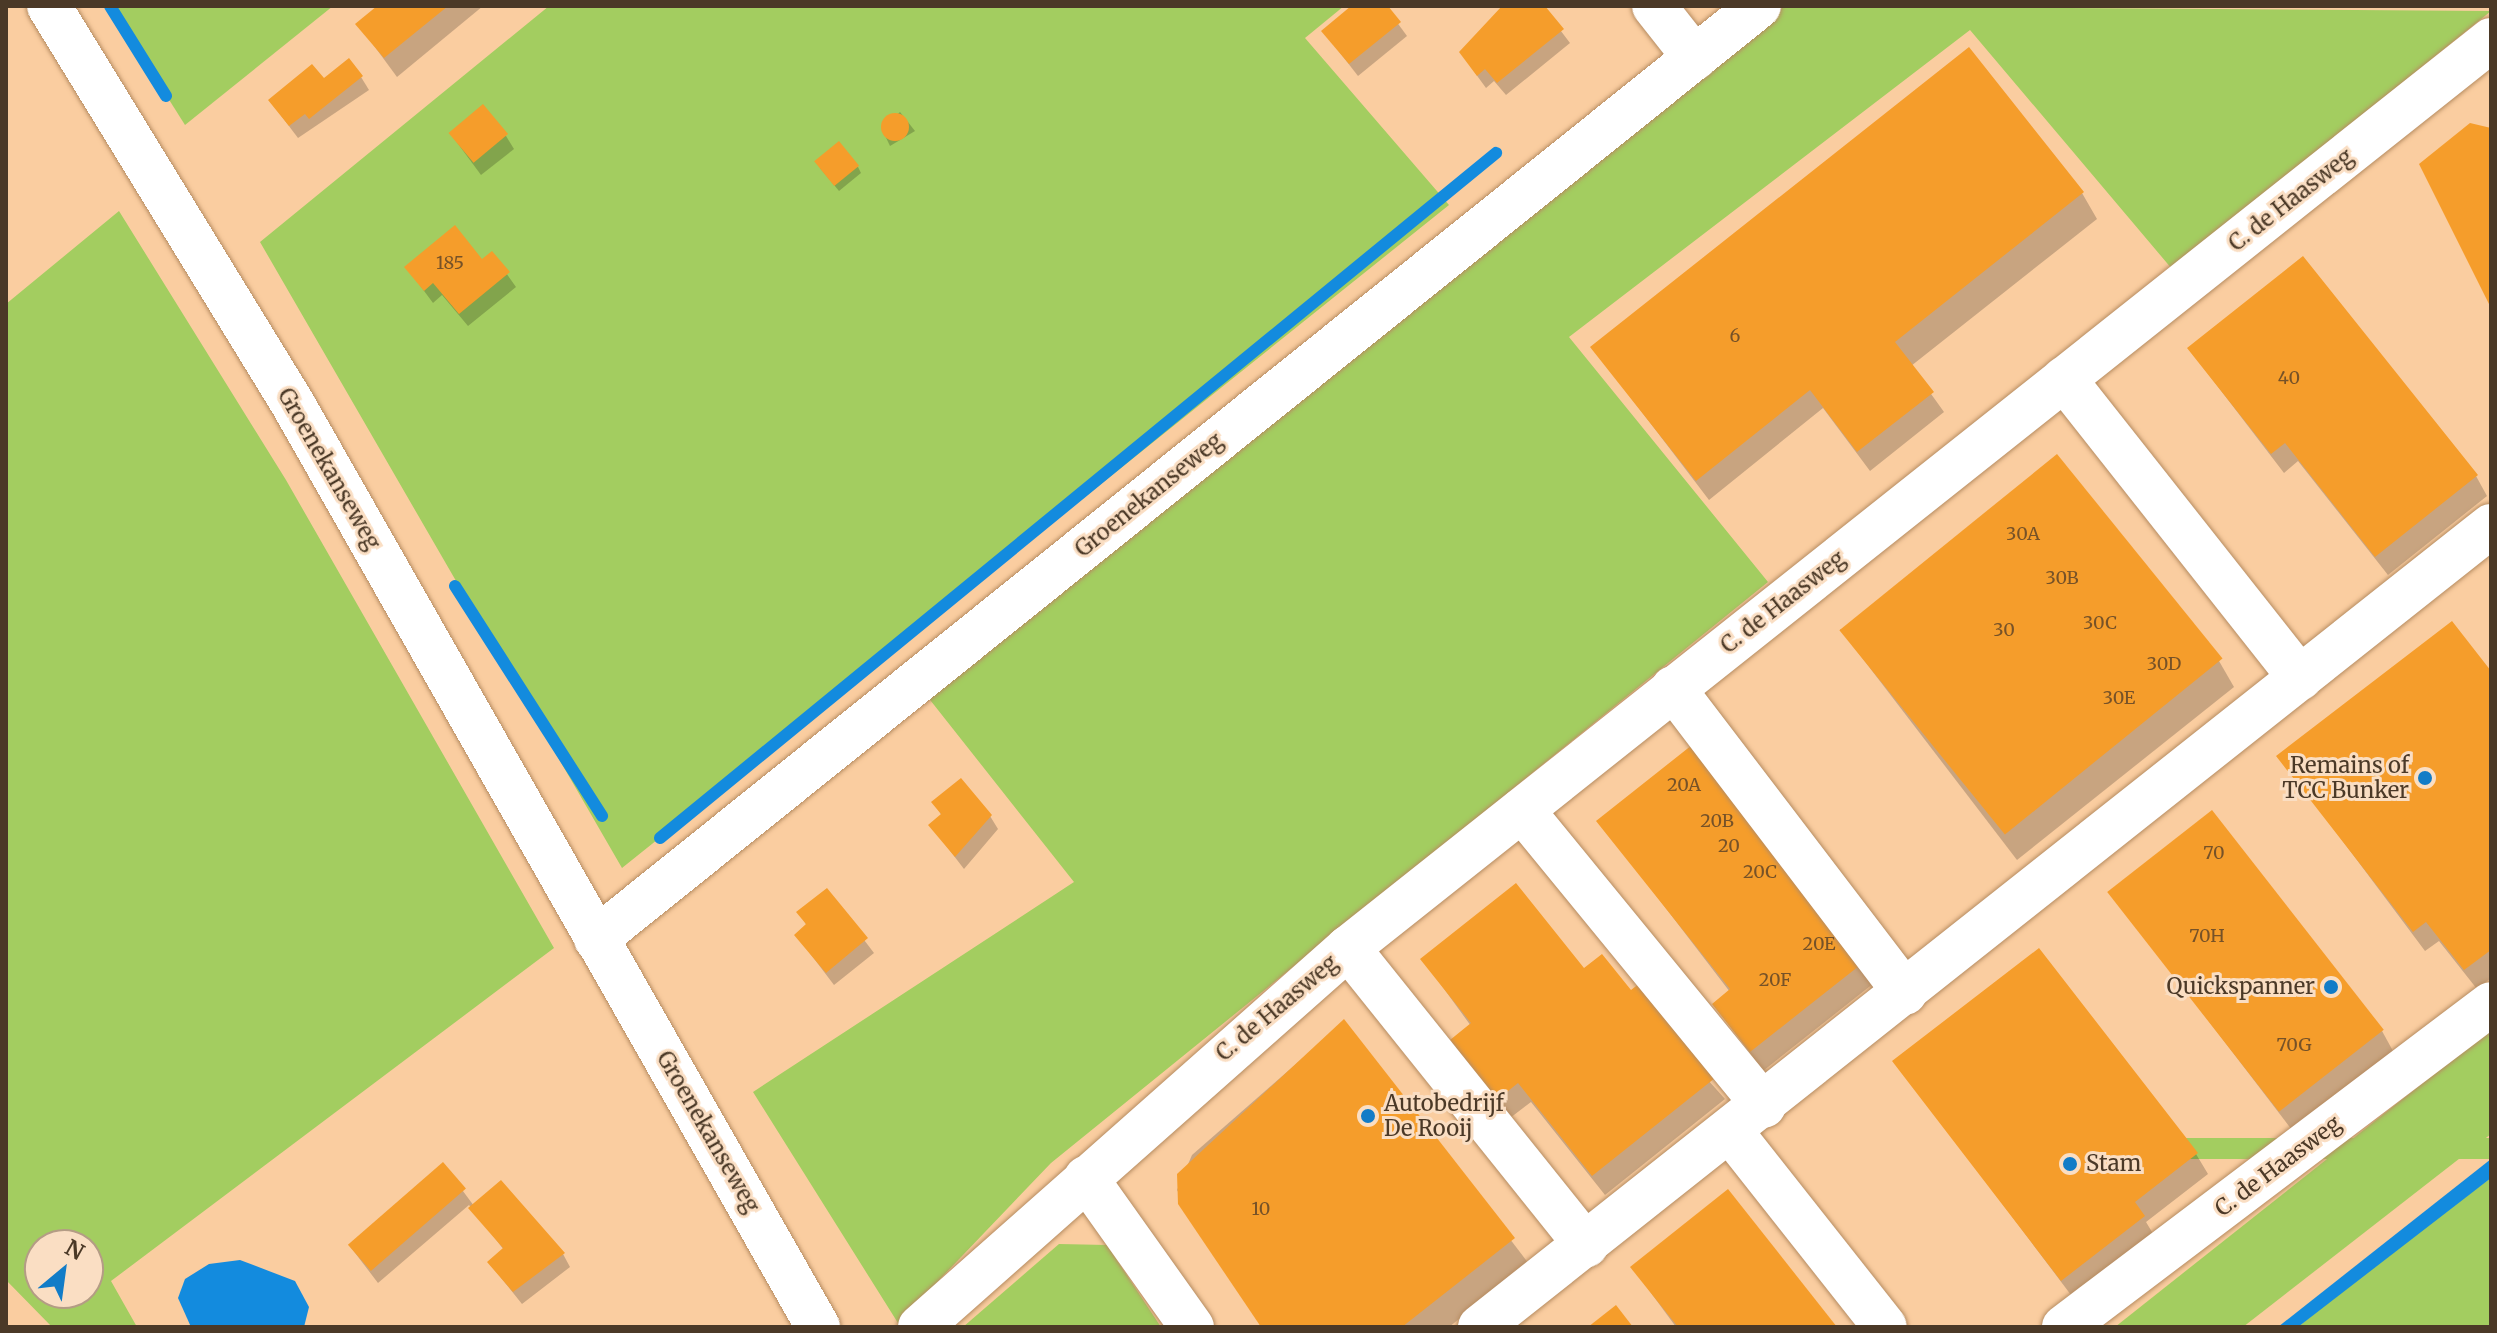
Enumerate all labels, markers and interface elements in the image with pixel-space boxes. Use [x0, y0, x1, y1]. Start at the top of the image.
street label: C. de Haasweg [2224, 143, 2358, 257]
house number: 185 [436, 252, 464, 274]
house number: 6 [1730, 325, 1740, 347]
house number: 40 [2278, 367, 2300, 389]
street label: Groenekanseweg [272, 384, 386, 554]
street label: Groenekanseweg [1070, 427, 1228, 563]
house number: 30A [2006, 523, 2040, 545]
street label: C. de Haasweg [1716, 545, 1850, 659]
house number: 30B [2045, 567, 2079, 589]
house number: 30C [2083, 612, 2117, 634]
house number: 30 [1993, 619, 2015, 641]
house number: 30D [2147, 653, 2181, 675]
house number: 30E [2103, 687, 2135, 709]
place label: Remains of TCC Bunker [2282, 752, 2409, 804]
marker: Remains of TCC Bunker [2416, 769, 2434, 787]
house number: 20A [1667, 774, 1701, 796]
house number: 20B [1700, 810, 1734, 832]
house number: 20 [1718, 835, 1740, 857]
house number: 70 [2203, 842, 2225, 864]
house number: 20C [1743, 861, 1777, 883]
house number: 70H [2189, 925, 2225, 947]
house number: 20E [1803, 933, 1835, 955]
street label: C. de Haasweg [1211, 949, 1343, 1067]
house number: 20F [1759, 969, 1791, 991]
place label: Quickspanner [2167, 974, 2315, 1000]
marker: Quickspanner [2322, 978, 2340, 996]
house number: 70G [2277, 1034, 2311, 1056]
street label: Groenekanseweg [651, 1047, 765, 1217]
place label: Autobedrijf De Rooij [1384, 1090, 1504, 1142]
marker: Autobedrijf De Rooij [1359, 1107, 1377, 1125]
street label: C. de Haasweg [2210, 1110, 2346, 1222]
place label: Stam [2086, 1151, 2141, 1177]
marker: Stam [2061, 1155, 2079, 1173]
house number: 10 [1252, 1198, 1270, 1220]
north arrow [24, 1229, 104, 1309]
text: N [60, 1233, 89, 1266]

